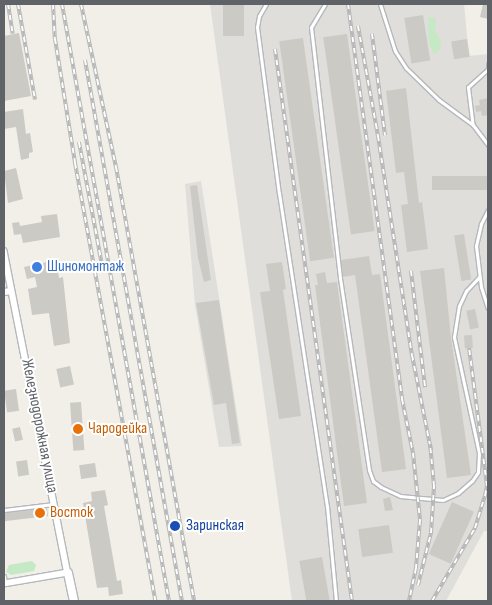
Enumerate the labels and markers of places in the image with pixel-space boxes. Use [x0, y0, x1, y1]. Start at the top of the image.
place label: Шиномонтаж [47, 257, 124, 277]
marker: Шиномонтаж [31, 261, 43, 273]
place label: Чародейка [88, 419, 147, 439]
marker: Чародейка [72, 423, 84, 435]
place label: Восток [50, 503, 93, 523]
marker: Восток [34, 507, 46, 519]
place label: Заринская [186, 516, 244, 536]
marker: Заринская [168, 519, 182, 533]

